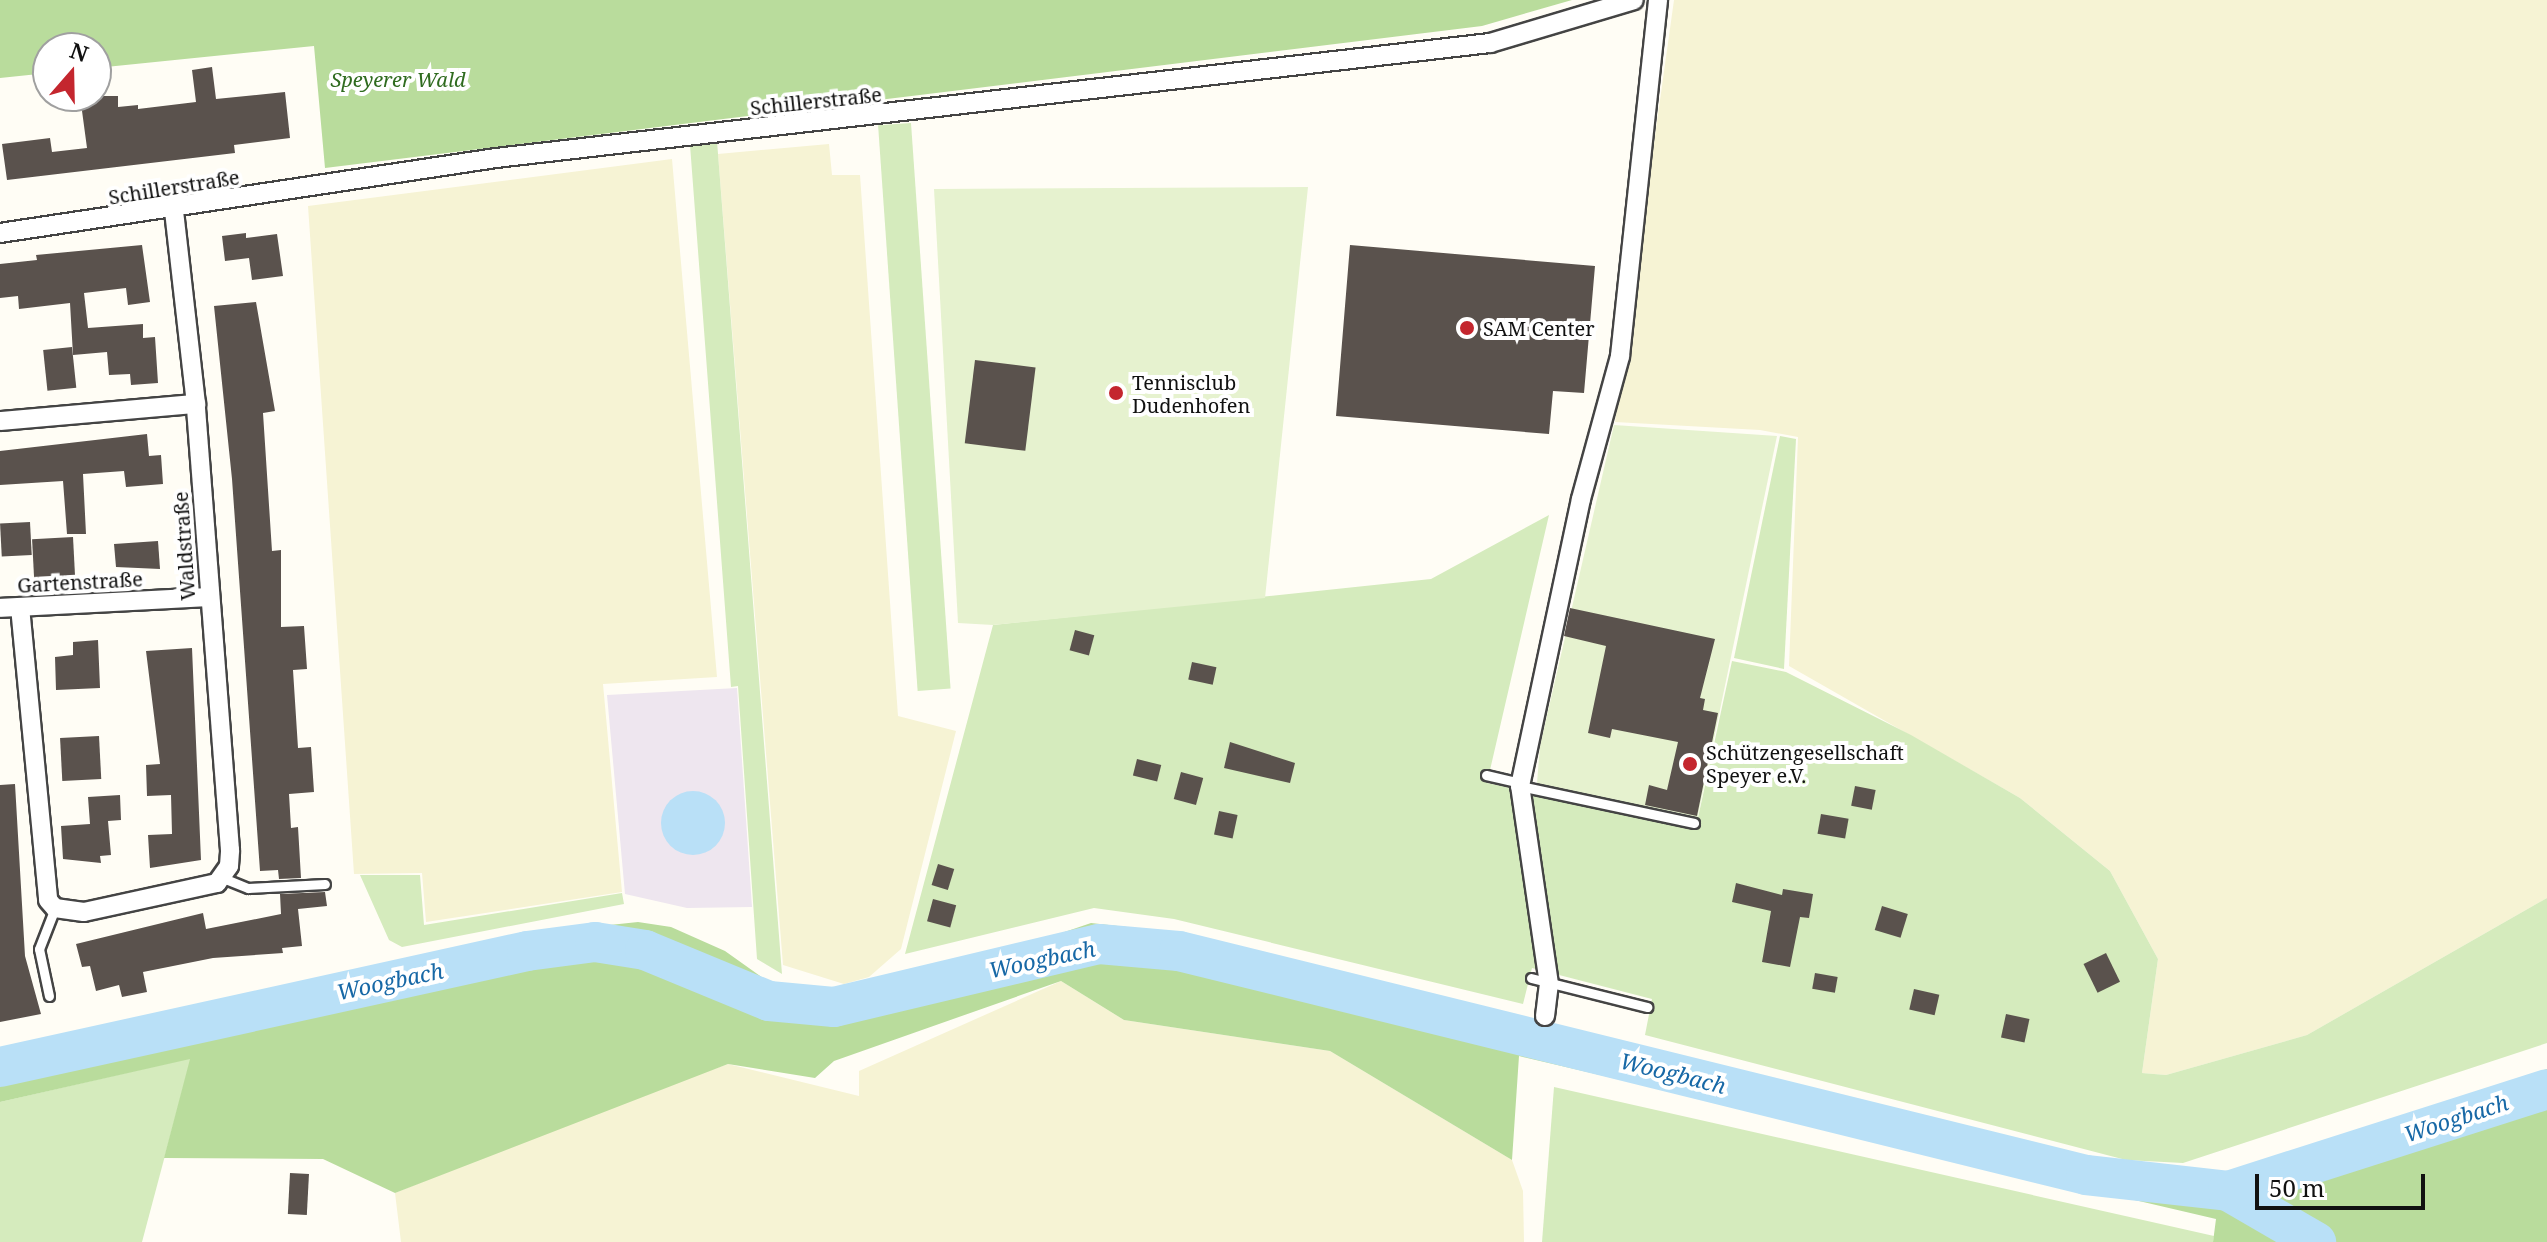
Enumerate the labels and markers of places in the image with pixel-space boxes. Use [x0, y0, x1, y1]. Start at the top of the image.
place label: SAM Center [1483, 316, 1595, 340]
marker: SAM Center [1458, 319, 1476, 337]
place label: Tennisclub Dudenhofen [1132, 370, 1250, 417]
marker: Tennisclub Dudenhofen [1107, 384, 1125, 402]
place label: Schützengesellschaft Speyer e.V. [1706, 740, 1904, 787]
marker: Schützengesellschaft Speyer e.V. [1681, 755, 1699, 773]

